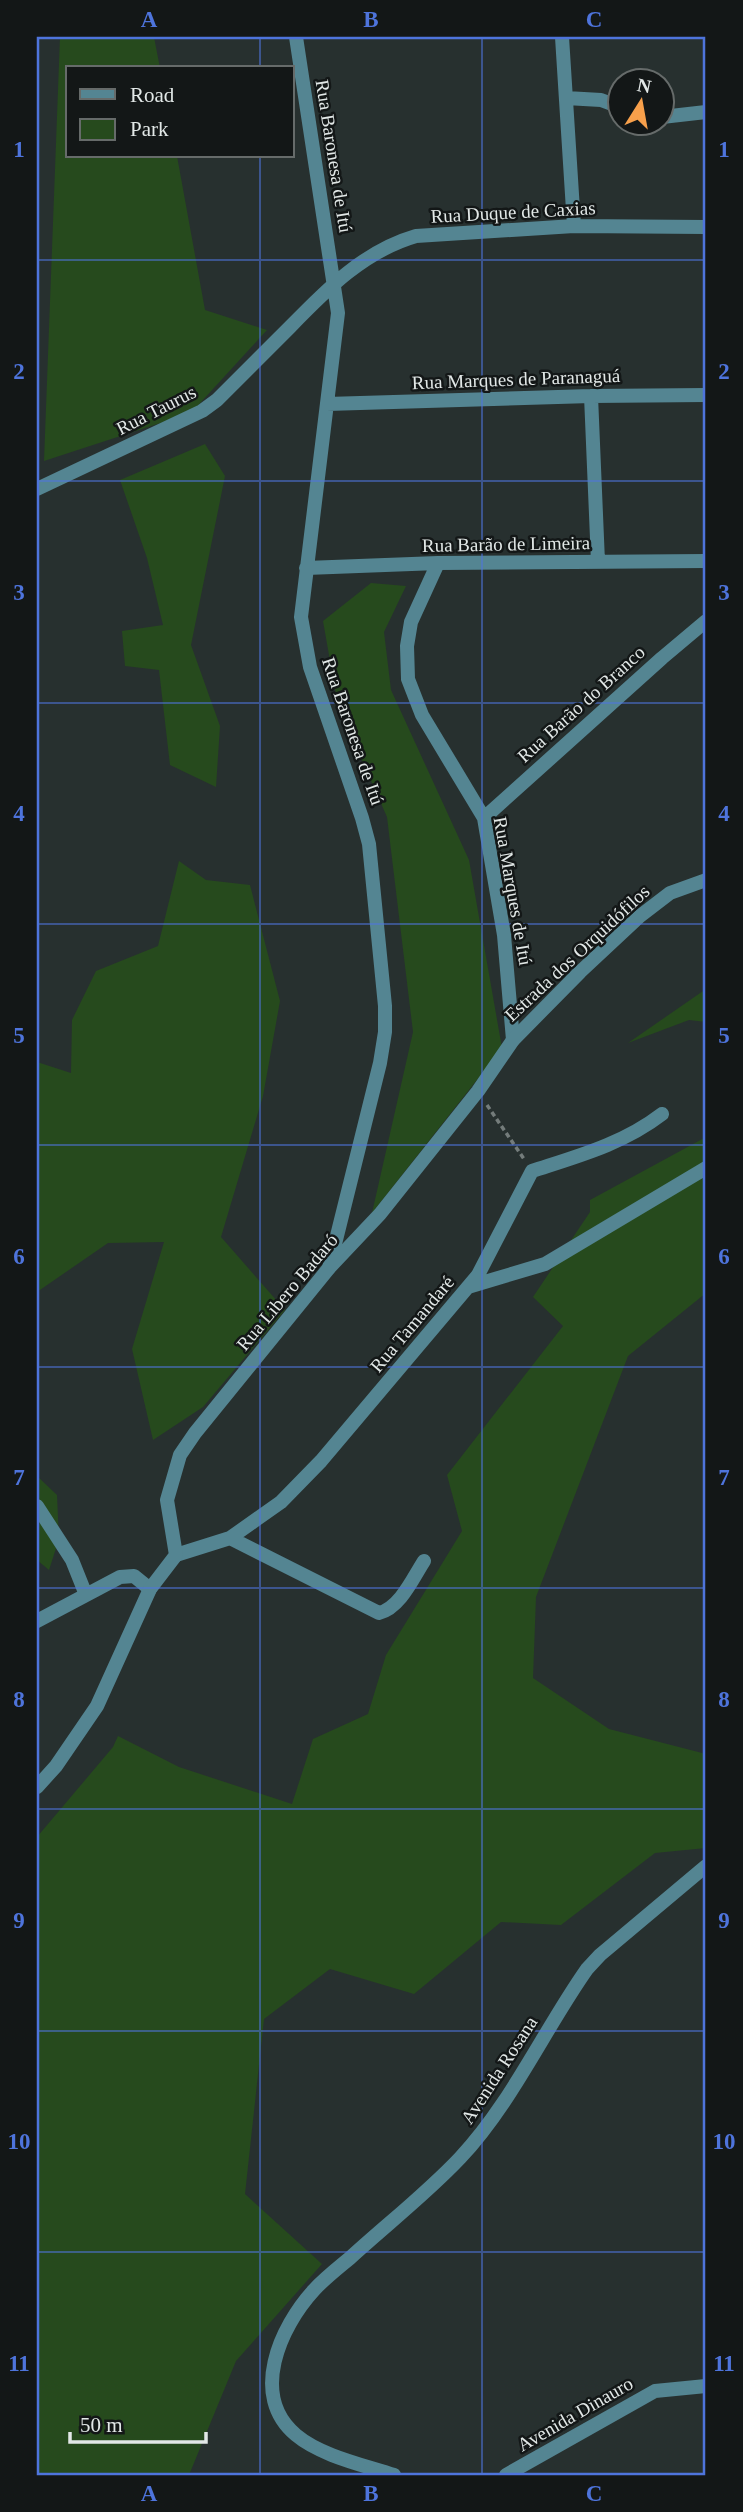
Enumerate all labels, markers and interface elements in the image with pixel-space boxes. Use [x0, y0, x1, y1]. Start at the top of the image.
text: A [141, 7, 158, 32]
text: B [363, 7, 379, 32]
text: C [586, 7, 602, 32]
legend [66, 66, 294, 158]
north arrow [606, 66, 676, 136]
text: N [635, 74, 653, 97]
street label: Rua Baronesa de Itú [312, 78, 357, 234]
text: Road [130, 83, 175, 107]
text: Park [130, 117, 169, 141]
text: 1 [13, 137, 25, 162]
text: 1 [718, 137, 730, 162]
street label: Rua Duque de Caxias [430, 197, 596, 227]
text: 2 [13, 359, 25, 384]
text: 2 [718, 359, 730, 384]
street label: Rua Marques de Paranaguá [411, 365, 621, 393]
street label: Rua Taurus [113, 381, 199, 439]
street label: Rua Barão de Limeira [422, 532, 591, 556]
text: 3 [13, 580, 25, 605]
text: 3 [718, 580, 730, 605]
street label: Rua Barão do Branco [513, 641, 649, 767]
street label: Rua Baronesa de Itú [318, 654, 388, 808]
text: 4 [13, 801, 25, 826]
text: 4 [718, 801, 730, 826]
street label: Rua Marques de Itú [490, 815, 536, 967]
street label: Estrada dos Orquidófilos [500, 881, 654, 1025]
text: 5 [13, 1023, 25, 1048]
text: 5 [718, 1023, 730, 1048]
street label: Rua Libero Badaró [232, 1229, 342, 1355]
text: 6 [13, 1244, 25, 1269]
text: 6 [718, 1244, 730, 1269]
street label: Rua Tamandaré [366, 1272, 458, 1376]
text: 7 [13, 1465, 25, 1490]
text: 7 [718, 1465, 730, 1490]
text: 8 [13, 1687, 25, 1712]
text: 8 [718, 1687, 730, 1712]
text: 9 [13, 1908, 25, 1933]
text: 9 [718, 1908, 730, 1933]
street label: Avenida Rosana [457, 2012, 542, 2128]
text: 10 [8, 2129, 31, 2154]
text: 10 [713, 2129, 736, 2154]
text: 11 [8, 2351, 30, 2376]
text: 11 [713, 2351, 735, 2376]
street label: Avenida Dinauro [513, 2372, 637, 2456]
scale bar [70, 2400, 206, 2444]
text: 50 m [80, 2413, 123, 2437]
text: A [141, 2481, 158, 2506]
text: B [363, 2481, 379, 2506]
text: C [586, 2481, 602, 2506]

